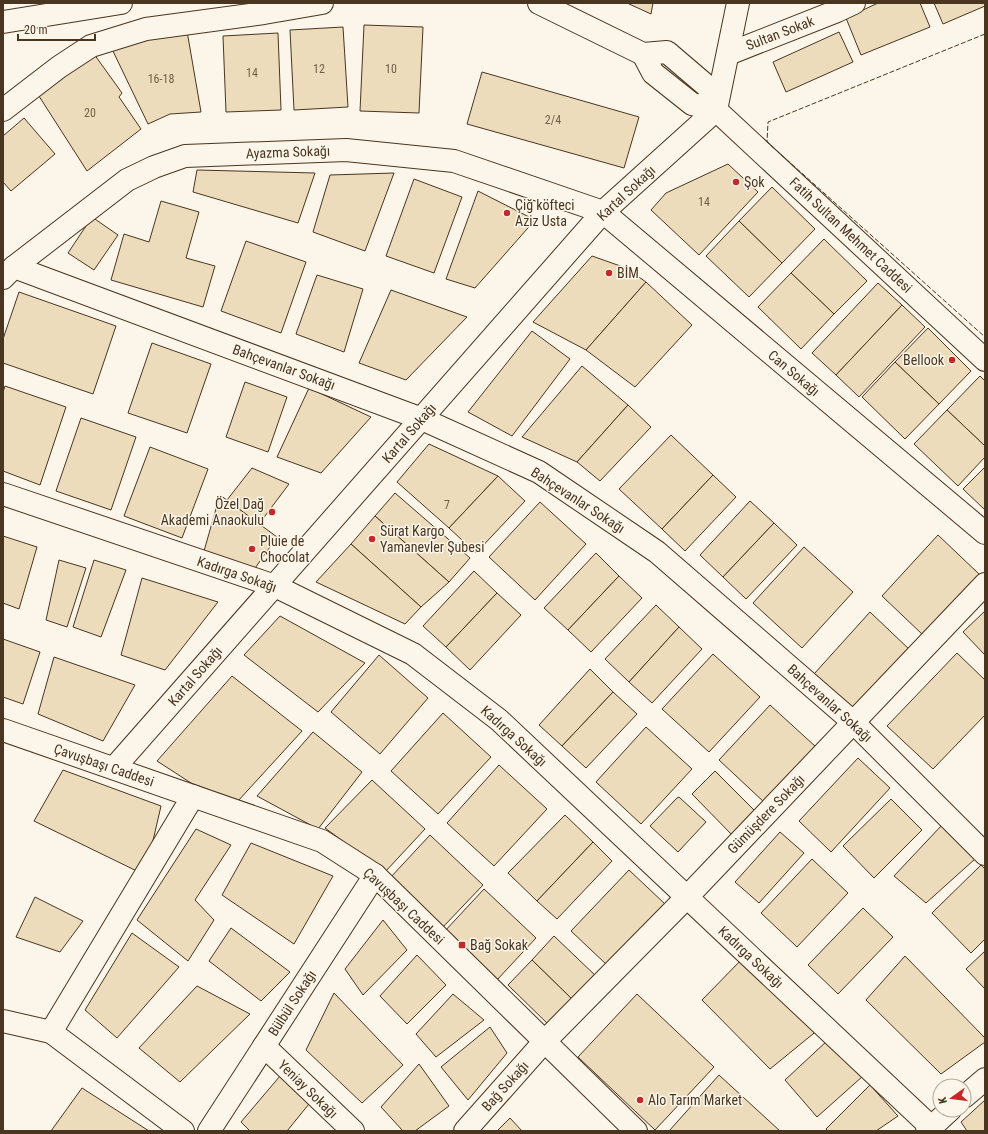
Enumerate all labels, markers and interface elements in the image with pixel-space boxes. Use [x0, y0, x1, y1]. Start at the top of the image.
street label: Sultan Sokak [744, 12, 817, 53]
scale bar [18, 16, 95, 42]
text: 20 m [24, 23, 48, 37]
house number: 12 [313, 62, 325, 76]
house number: 10 [385, 62, 397, 76]
house number: 14 [246, 66, 258, 80]
house number: 16-18 [148, 72, 174, 86]
house number: 20 [84, 106, 96, 120]
house number: 2/4 [545, 113, 561, 127]
street label: Ayazma Sokağı [246, 143, 330, 161]
street label: Kartal Sokağı [594, 162, 658, 224]
place label: Şok [744, 174, 765, 190]
street label: Fatih Sultan Mehmet Caddesi [786, 174, 916, 296]
marker: Şok [731, 177, 741, 187]
house number: 14 [698, 195, 710, 209]
place label: Çiğ köfteci Aziz Usta [515, 197, 574, 229]
marker: Çiğ köfteci Aziz Usta [502, 208, 512, 218]
place label: BİM [617, 265, 639, 281]
marker: BİM [604, 268, 614, 278]
street label: Bahçevanlar Sokağı [230, 341, 338, 393]
street label: Can Sokağı [765, 347, 823, 399]
place label: Bellook [903, 352, 945, 368]
marker: Bellook [947, 355, 957, 365]
street label: Kartal Sokağı [379, 400, 439, 466]
street label: Bahçevanlar Sokağı [528, 464, 628, 536]
place label: Özel Dağ Akademi Anaokulu [161, 496, 264, 528]
house number: 7 [444, 498, 450, 512]
marker: Özel Dağ Akademi Anaokulu [267, 507, 277, 517]
place label: Sürat Kargo Yamanevler Şubesi [380, 523, 484, 555]
place label: Pluie de Chocolat [260, 533, 309, 565]
marker: Sürat Kargo Yamanevler Şubesi [367, 534, 377, 544]
marker: Pluie de Chocolat [247, 544, 257, 554]
street label: Kadırga Sokağı [195, 553, 279, 595]
street label: Kartal Sokağı [165, 643, 225, 709]
street label: Bahçevanlar Sokağı [784, 661, 876, 745]
street label: Kadırga Sokağı [478, 702, 550, 770]
street label: Çavuşbaşı Caddesi [52, 740, 156, 790]
street label: Gümüşdere Sokağı [724, 771, 808, 857]
street label: Çavuşbaşı Caddesi [360, 864, 448, 948]
street label: Kadırga Sokağı [715, 923, 787, 991]
place label: Bağ Sokak [470, 937, 529, 953]
marker: Bağ Sokak [457, 940, 467, 950]
street label: Bülbül Sokağı [265, 967, 319, 1039]
street label: Yeniay Sokağı [275, 1057, 341, 1121]
street label: Bağ Sokağı [478, 1058, 532, 1114]
north arrow [932, 1078, 972, 1118]
place label: Alo Tarım Market [648, 1092, 742, 1108]
marker: Alo Tarım Market [635, 1095, 645, 1105]
text: K [936, 1095, 950, 1105]

